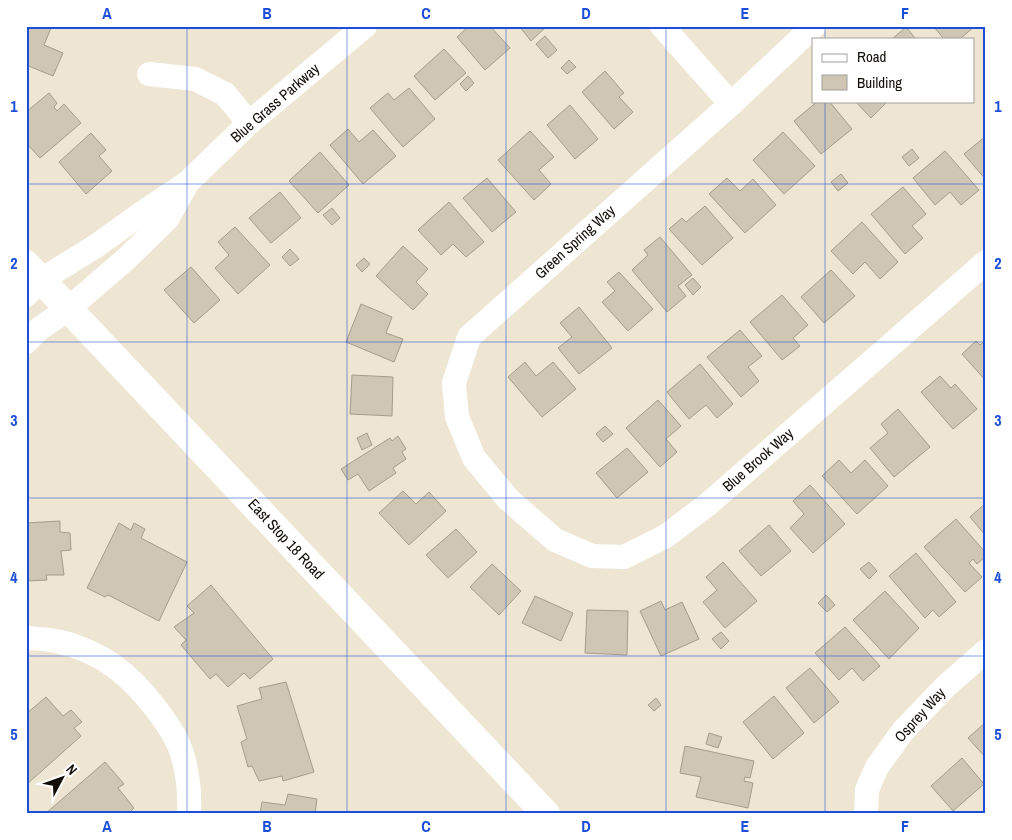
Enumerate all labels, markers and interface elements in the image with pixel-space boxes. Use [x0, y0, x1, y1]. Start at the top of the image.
text: A [102, 2, 112, 24]
text: B [262, 2, 272, 24]
text: C [421, 2, 431, 24]
text: D [581, 2, 591, 24]
text: E [741, 2, 750, 24]
text: F [901, 2, 909, 24]
legend [812, 38, 974, 102]
text: Road [857, 46, 886, 67]
street label: Blue Grass Parkway [226, 58, 324, 147]
text: Building [857, 72, 902, 93]
text: 1 [10, 95, 18, 117]
text: 1 [994, 95, 1002, 117]
street label: Green Spring Way [530, 199, 620, 283]
text: 2 [10, 252, 18, 274]
text: 2 [994, 252, 1002, 274]
text: 3 [10, 409, 18, 431]
text: 3 [994, 409, 1002, 431]
street label: Blue Brook Way [718, 422, 798, 496]
street label: East Stop 18 Road [243, 494, 329, 584]
text: 4 [10, 566, 18, 588]
text: 4 [994, 566, 1002, 588]
street label: Osprey Way [889, 682, 950, 747]
text: 5 [10, 723, 18, 745]
text: 5 [994, 723, 1002, 745]
north arrow [38, 752, 88, 802]
text: N [62, 760, 81, 779]
text: A [102, 815, 112, 837]
text: B [262, 815, 272, 837]
text: C [421, 815, 431, 837]
text: D [581, 815, 591, 837]
text: E [741, 815, 750, 837]
text: F [901, 815, 909, 837]

